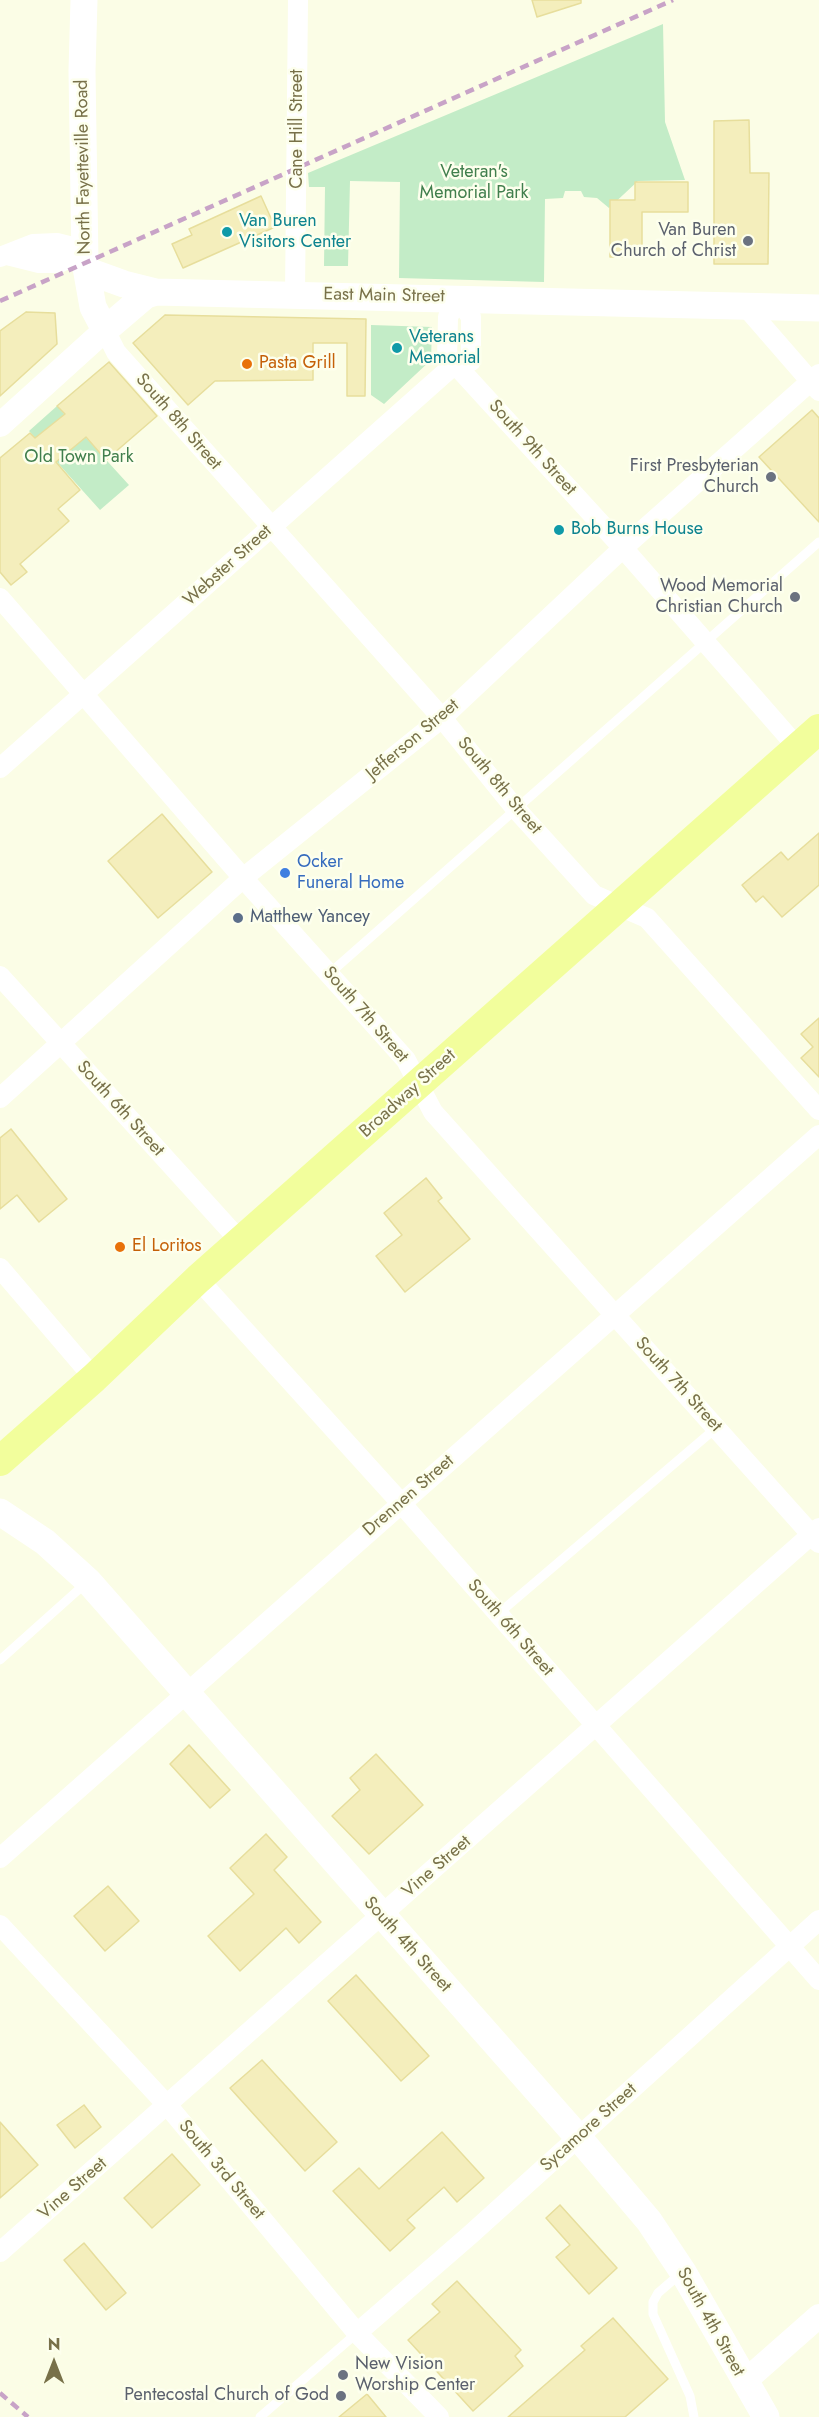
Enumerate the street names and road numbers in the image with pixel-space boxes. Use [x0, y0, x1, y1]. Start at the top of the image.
street label: Cane Hill Street [287, 69, 309, 189]
street label: North Fayetteville Road [72, 79, 96, 255]
street label: East Main Street [323, 284, 445, 308]
street label: South 8th Street [130, 370, 226, 474]
street label: South 9th Street [484, 396, 580, 500]
street label: Webster Street [179, 521, 277, 611]
street label: Jefferson Street [362, 695, 464, 785]
street label: South 8th Street [452, 733, 546, 839]
street label: South 7th Street [318, 963, 412, 1067]
street label: Broadway Street [356, 1045, 460, 1143]
street label: South 6th Street [72, 1057, 168, 1161]
street label: South 7th Street [630, 1333, 726, 1437]
street label: Drennen Street [359, 1451, 459, 1541]
street label: South 6th Street [462, 1575, 558, 1681]
street label: Vine Street [398, 1831, 476, 1903]
street label: South 4th Street [359, 1893, 455, 1997]
street label: Sycamore Street [536, 2079, 642, 2177]
street label: South 3rd Street [173, 2116, 269, 2224]
street label: Vine Street [34, 2153, 112, 2225]
street label: South 4th Street [671, 2264, 749, 2380]

